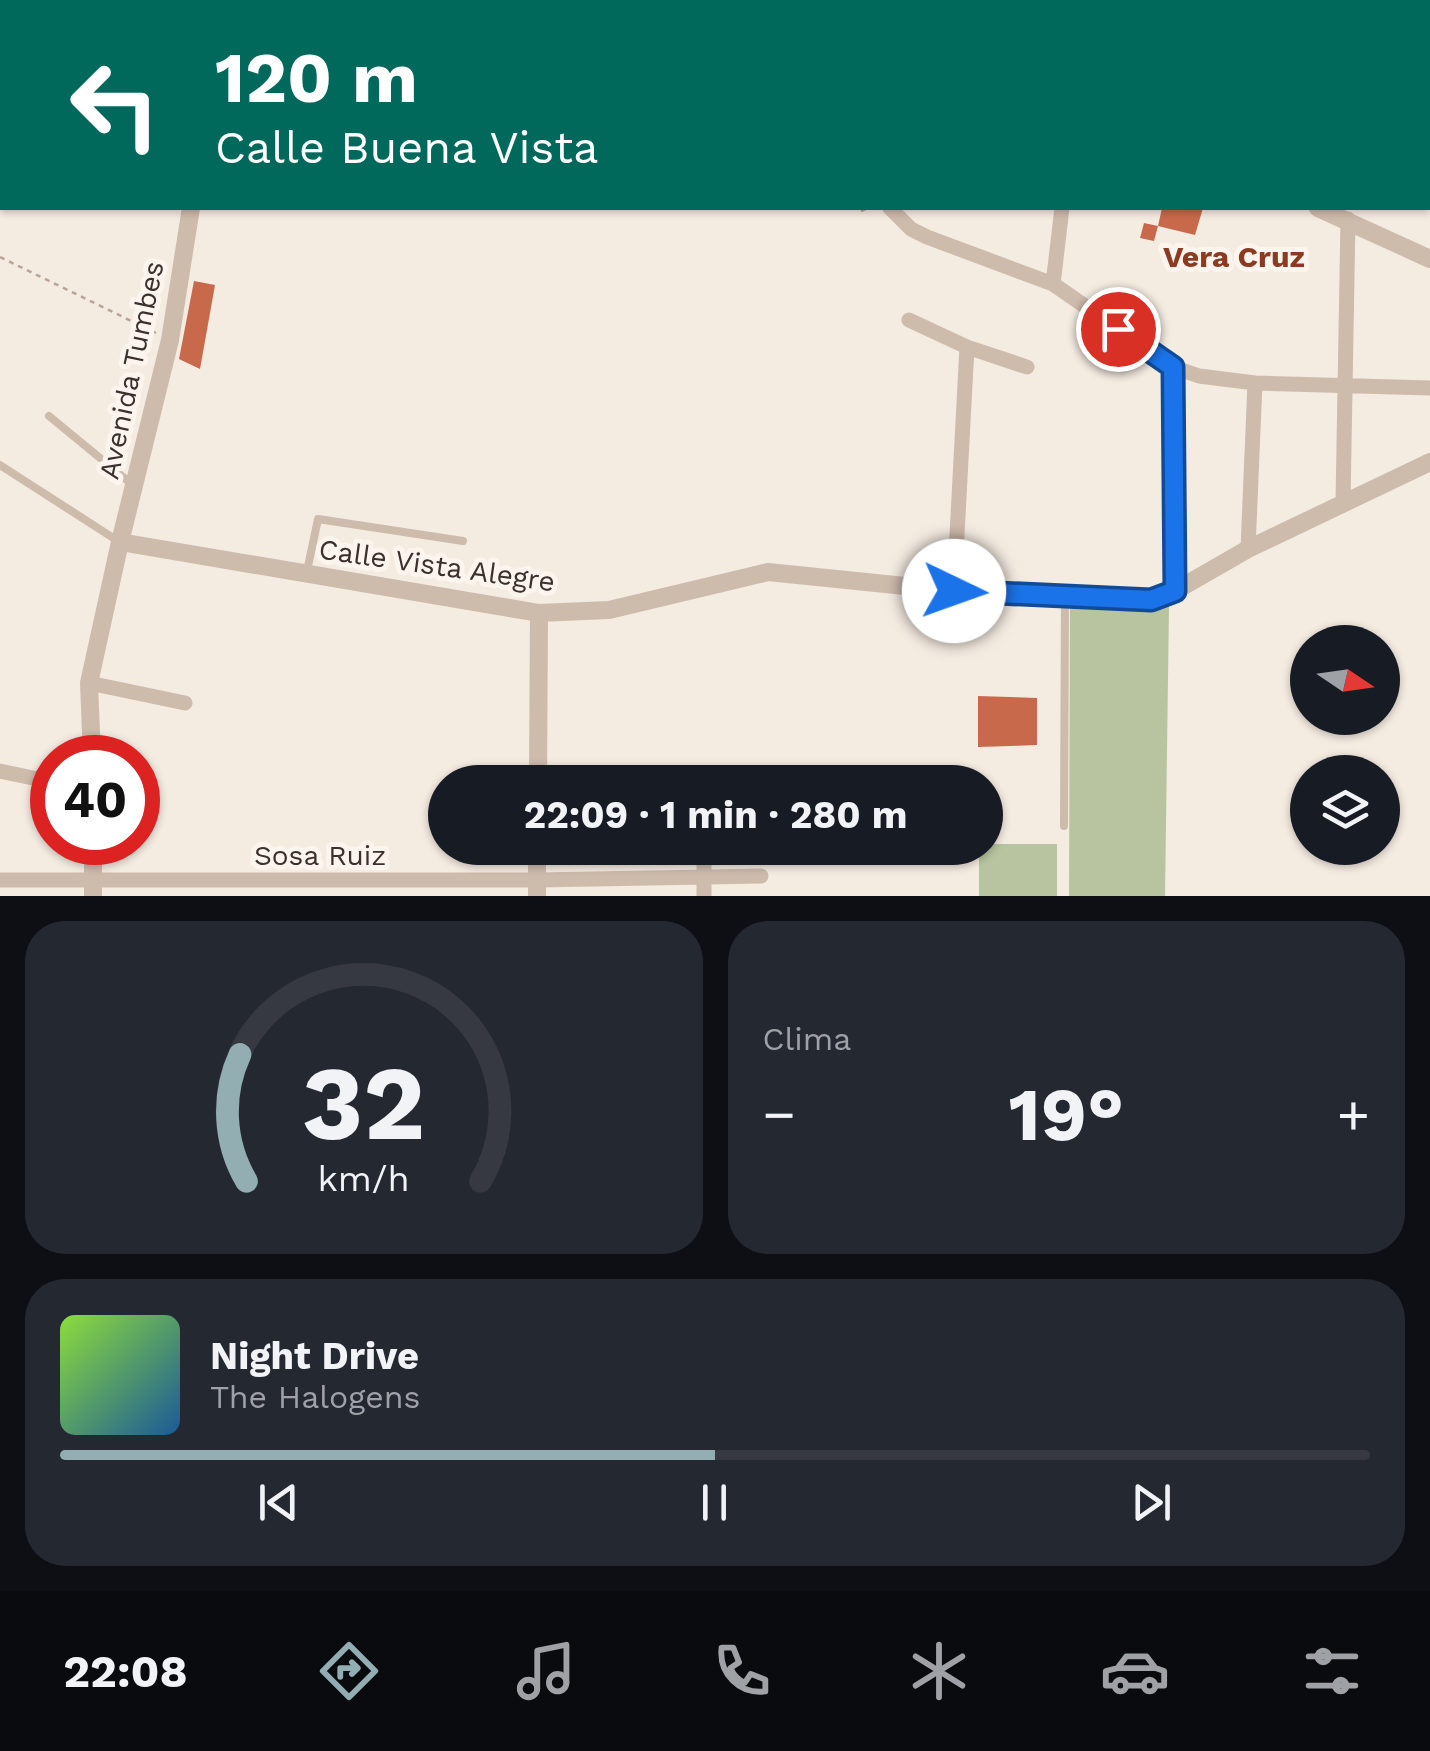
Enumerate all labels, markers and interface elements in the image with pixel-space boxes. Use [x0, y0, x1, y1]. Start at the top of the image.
text: 120 m [215, 37, 418, 119]
icon: left [50, 40, 180, 170]
text: Calle Buena Vista [215, 121, 599, 174]
district label: Vera Cruz [1163, 239, 1305, 274]
street label: Avenida Tumbes [92, 258, 171, 482]
pin [1076, 287, 1161, 372]
icon: arrive [1091, 302, 1146, 357]
street label: Calle Vista Alegre [317, 533, 557, 598]
position arrow [902, 539, 1006, 643]
north arrow [1290, 625, 1400, 735]
map controls [1290, 625, 1400, 865]
speed limit sign: 40 [30, 735, 160, 865]
button: layers [1290, 755, 1400, 865]
text: 22:09 · 1 min · 280 m [524, 793, 907, 837]
street label: Sosa Ruiz [254, 839, 386, 872]
text: Clima [763, 1020, 851, 1058]
text: 32 [302, 1042, 426, 1164]
text: 19° [1008, 1070, 1124, 1158]
text: − [763, 1082, 796, 1146]
text: + [1337, 1082, 1370, 1146]
text: km/h [318, 1158, 410, 1200]
text: Night Drive [210, 1334, 419, 1378]
text: The Halogens [210, 1378, 420, 1416]
icon: previous [251, 1475, 306, 1530]
icon: pause [687, 1475, 742, 1530]
icon: next [1124, 1475, 1179, 1530]
icon: directions [314, 1636, 384, 1706]
icon: music [511, 1636, 581, 1706]
icon: phone [707, 1636, 777, 1706]
icon: climate [904, 1636, 974, 1706]
icon: car [1100, 1636, 1170, 1706]
icon: filters [1297, 1636, 1367, 1706]
text: 22:08 [63, 1645, 188, 1698]

